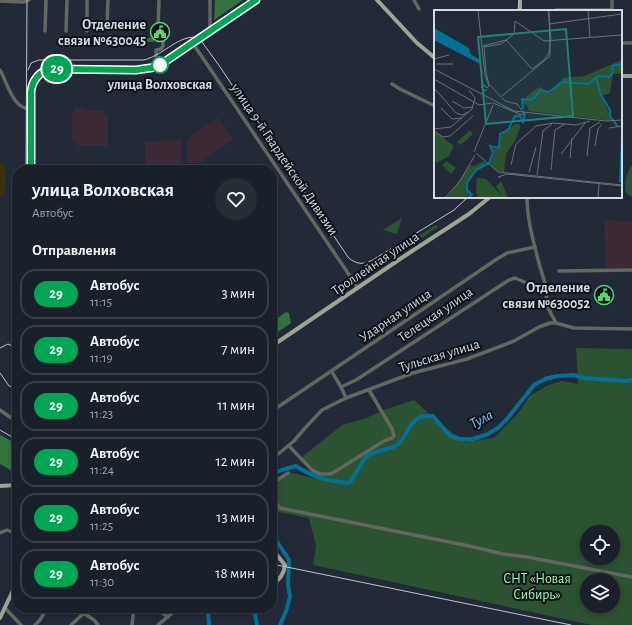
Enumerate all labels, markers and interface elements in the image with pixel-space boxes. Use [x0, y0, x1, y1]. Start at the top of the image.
inset map [434, 10, 622, 198]
place label: Отделение связи №630045 [58, 18, 146, 48]
public building icon: Отделение связи №630045 [149, 21, 171, 43]
line badge: 29 [39, 56, 75, 82]
marker: улица Волховская [151, 56, 169, 74]
text: 29 [50, 62, 64, 76]
place label: улица Волховская [107, 78, 212, 92]
street label: улица 9-й Гвардейской Дивизии [227, 80, 340, 238]
button: heart [215, 178, 257, 220]
text: улица Волховская [32, 181, 174, 200]
text: Автобус [32, 207, 73, 220]
street label: Троллейная улица [329, 229, 422, 298]
text: Отправления [32, 243, 116, 258]
text: Автобус [90, 278, 140, 293]
place label: Отделение связи №630052 [503, 281, 590, 311]
street label: Телецкая улица [396, 284, 476, 345]
public building icon: Отделение связи №630052 [593, 284, 615, 306]
text: 3 мин [221, 286, 255, 301]
street label: Ударная улица [357, 286, 435, 345]
text: 29 [49, 287, 63, 301]
text: 11:15 [90, 296, 112, 309]
text: Автобус [90, 334, 140, 349]
street label: Тульская улица [397, 337, 482, 375]
text: 7 мин [221, 342, 255, 357]
text: 29 [49, 343, 63, 357]
text: 11:19 [90, 352, 113, 365]
text: Автобус [90, 390, 140, 405]
text: 11 мин [217, 398, 255, 413]
text: 29 [49, 399, 63, 413]
water label: Тула [467, 407, 495, 432]
text: 11:23 [90, 408, 113, 421]
text: Автобус [90, 446, 140, 461]
text: 12 мин [216, 454, 255, 469]
text: 29 [49, 455, 63, 469]
text: 11:24 [90, 464, 114, 477]
text: Автобус [90, 502, 140, 517]
text: 13 мин [216, 510, 255, 525]
text: 29 [49, 511, 63, 525]
text: 11:25 [90, 520, 113, 533]
map controls [580, 525, 620, 613]
button: locate [580, 525, 620, 565]
text: Автобус [90, 558, 140, 573]
text: 18 мин [215, 566, 255, 581]
text: 29 [49, 567, 63, 581]
park label: СНТ «Новая Сибирь» [503, 572, 571, 602]
button: layers [580, 573, 620, 613]
text: 11:30 [90, 576, 114, 589]

